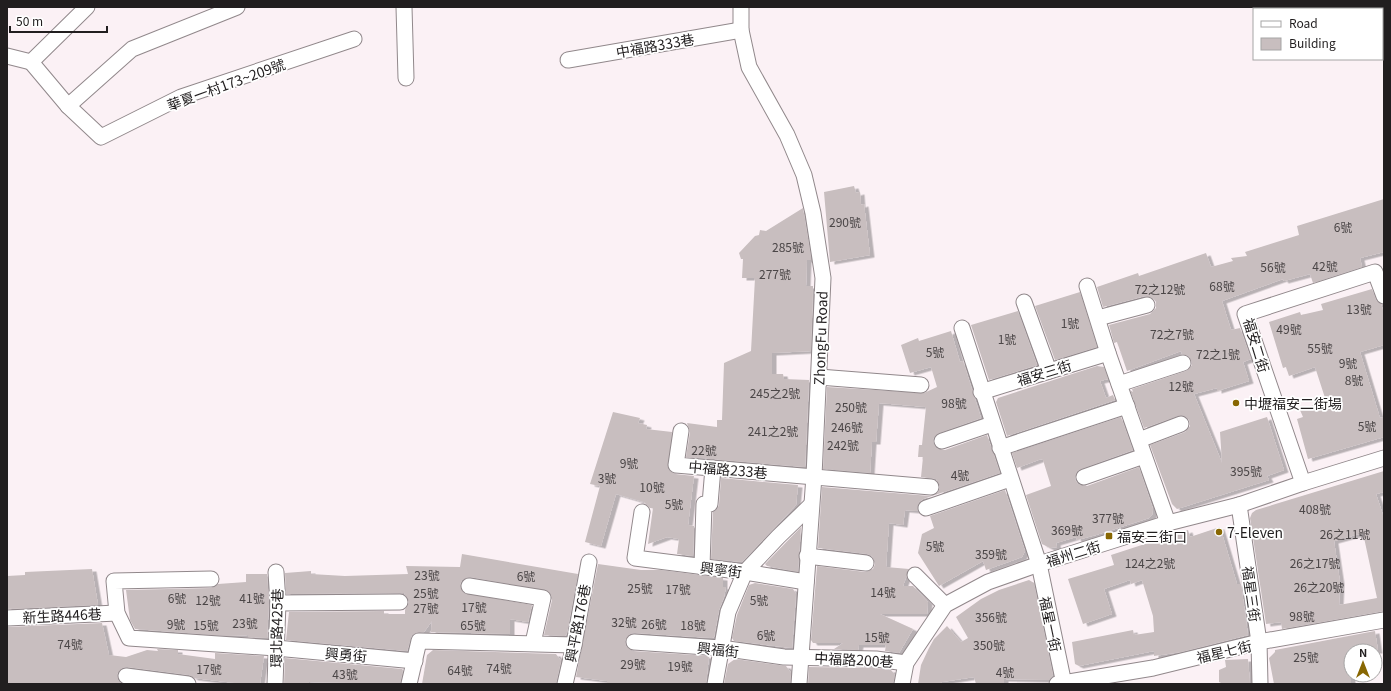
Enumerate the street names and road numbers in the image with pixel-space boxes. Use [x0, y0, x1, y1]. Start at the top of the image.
street label: 中福路333巷 [614, 28, 696, 62]
street label: 華夏一村173~209號 [164, 53, 288, 115]
street label: ZhongFu Road [808, 290, 832, 386]
street label: 福安二街 [1239, 315, 1275, 375]
street label: 福安三街 [1014, 354, 1074, 390]
street label: 中福路233巷 [688, 456, 768, 482]
street label: 福州二街 [1043, 535, 1103, 571]
street label: 興寧街 [699, 557, 743, 581]
street label: 福星三街 [1238, 565, 1266, 623]
street label: 興平路176巷 [560, 582, 594, 664]
street label: 環北路425巷 [265, 588, 287, 668]
street label: 福星一街 [1035, 595, 1067, 653]
street label: 新生路446巷 [22, 603, 102, 627]
street label: 福星七街 [1194, 635, 1254, 667]
street label: 興福街 [696, 637, 740, 661]
street label: 興勇街 [324, 642, 368, 666]
street label: 中福路200巷 [814, 647, 894, 671]

